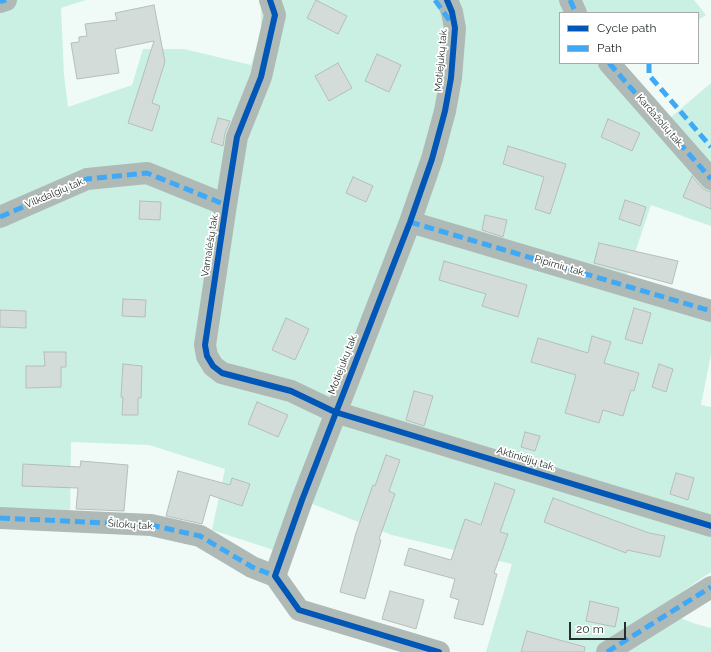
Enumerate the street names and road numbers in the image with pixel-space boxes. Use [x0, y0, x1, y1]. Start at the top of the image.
street label: Motiejukų tak. [432, 28, 450, 92]
street label: Kardažolių tak. [633, 92, 687, 150]
street label: Vilkdalgių tak. [23, 175, 87, 211]
street label: Varnalėšų tak. [199, 212, 221, 278]
street label: Pipirnių tak. [533, 253, 587, 279]
street label: Motiejukų tak. [326, 332, 360, 396]
street label: Aktinidijų tak. [495, 444, 557, 474]
street label: Šilokų tak. [107, 517, 155, 533]

